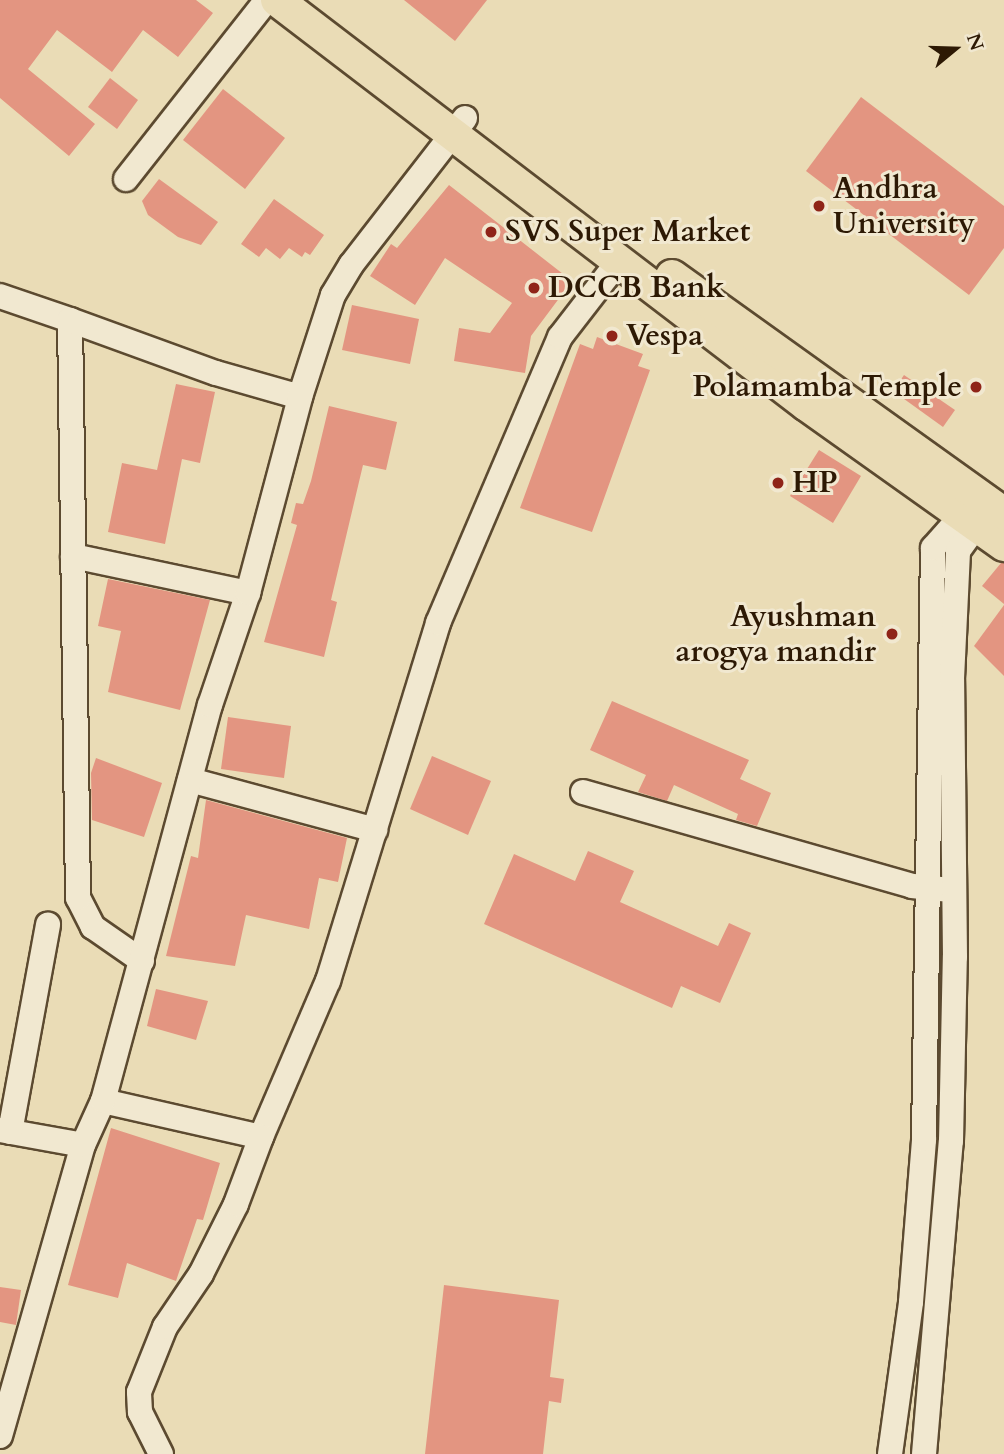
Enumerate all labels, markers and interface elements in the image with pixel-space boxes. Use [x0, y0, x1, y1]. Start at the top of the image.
north arrow [920, 14, 990, 84]
text: N [960, 30, 990, 54]
place label: Andhra University [833, 171, 975, 242]
marker: Andhra University [811, 198, 827, 214]
place label: SVS Super Market [505, 214, 750, 250]
marker: SVS Super Market [483, 224, 499, 240]
place label: DCCB Bank [548, 270, 725, 306]
marker: DCCB Bank [526, 280, 542, 296]
place label: Vespa [626, 318, 703, 354]
marker: Vespa [604, 328, 620, 344]
place label: Polamamba Temple [692, 369, 962, 405]
marker: Polamamba Temple [968, 379, 984, 395]
place label: HP [792, 465, 837, 501]
marker: HP [770, 475, 786, 491]
place label: Ayushman arogya mandir [676, 599, 876, 670]
marker: Ayushman arogya mandir [882, 624, 902, 644]

